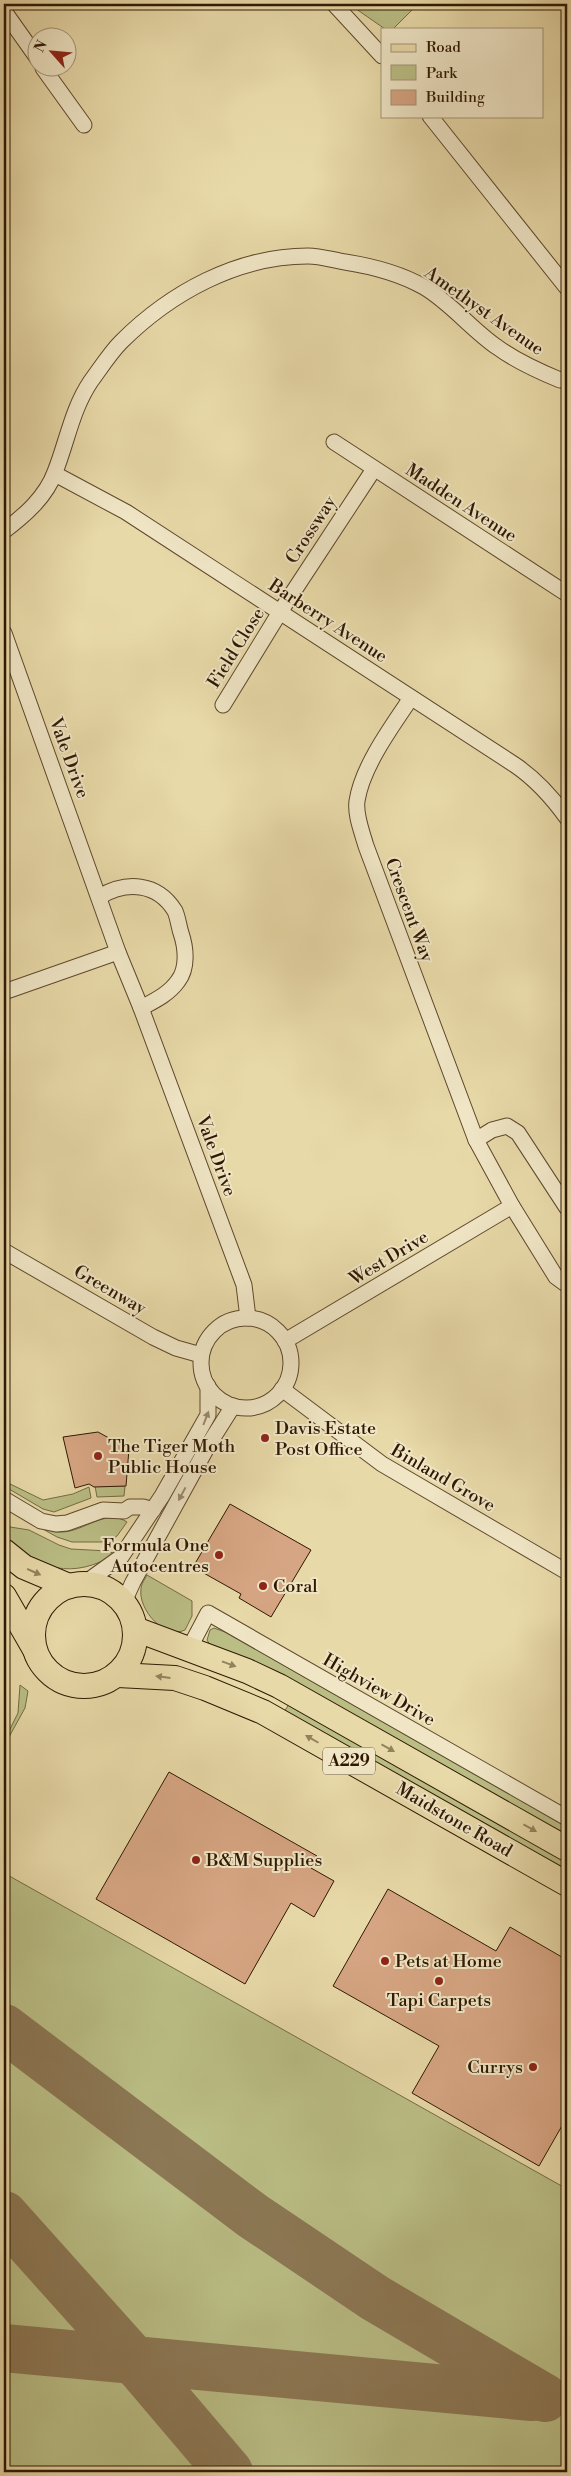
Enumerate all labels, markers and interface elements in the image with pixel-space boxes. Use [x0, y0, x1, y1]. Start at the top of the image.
north arrow [28, 28, 78, 78]
legend [381, 28, 544, 118]
text: N [31, 38, 52, 56]
text: Road [426, 38, 461, 57]
text: Park [426, 64, 458, 83]
text: Building [425, 88, 485, 107]
street label: Amethyst Avenue [419, 261, 548, 361]
street label: Madden Avenue [401, 458, 521, 548]
street label: Crossway [281, 491, 342, 568]
street label: Barberry Avenue [263, 573, 392, 668]
street label: Field Close [202, 603, 270, 693]
street label: Vale Drive [43, 713, 94, 802]
street label: Crescent Way [380, 855, 439, 965]
street label: Vale Drive [190, 1111, 241, 1200]
street label: West Drive [344, 1225, 433, 1291]
street label: Greenway [70, 1260, 151, 1320]
one-way arrow [202, 1411, 210, 1425]
place label: Davis Estate Post Office [275, 1417, 376, 1461]
marker: Davis Estate Post Office [259, 1432, 271, 1444]
place label: The Tiger Moth Public House [108, 1435, 235, 1479]
street label: Binland Grove [386, 1438, 499, 1517]
marker: The Tiger Moth Public House [92, 1450, 104, 1462]
one-way arrow [178, 1487, 186, 1501]
place label: Formula One Autocentres [102, 1534, 209, 1578]
marker: Formula One Autocentres [213, 1549, 225, 1561]
one-way arrow [27, 1569, 41, 1577]
place label: Coral [273, 1575, 318, 1598]
marker: Coral [257, 1580, 269, 1592]
street label: Highview Drive [319, 1649, 439, 1731]
one-way arrow [222, 1661, 237, 1668]
one-way arrow [155, 1673, 171, 1681]
one-way arrow [304, 1735, 319, 1743]
one-way arrow [381, 1744, 396, 1752]
road number: A229 [323, 1748, 375, 1774]
street label: Maidstone Road [392, 1777, 517, 1863]
one-way arrow [523, 1824, 537, 1832]
place label: B&M Supplies [205, 1849, 322, 1872]
marker: B&M Supplies [190, 1854, 202, 1866]
place label: Pets at Home [395, 1950, 502, 1973]
marker: Pets at Home [379, 1955, 391, 1967]
marker: Tapi Carpets [433, 1975, 445, 1987]
place label: Tapi Carpets [387, 1989, 491, 2012]
place label: Currys [467, 2056, 523, 2079]
marker: Currys [527, 2061, 539, 2073]

